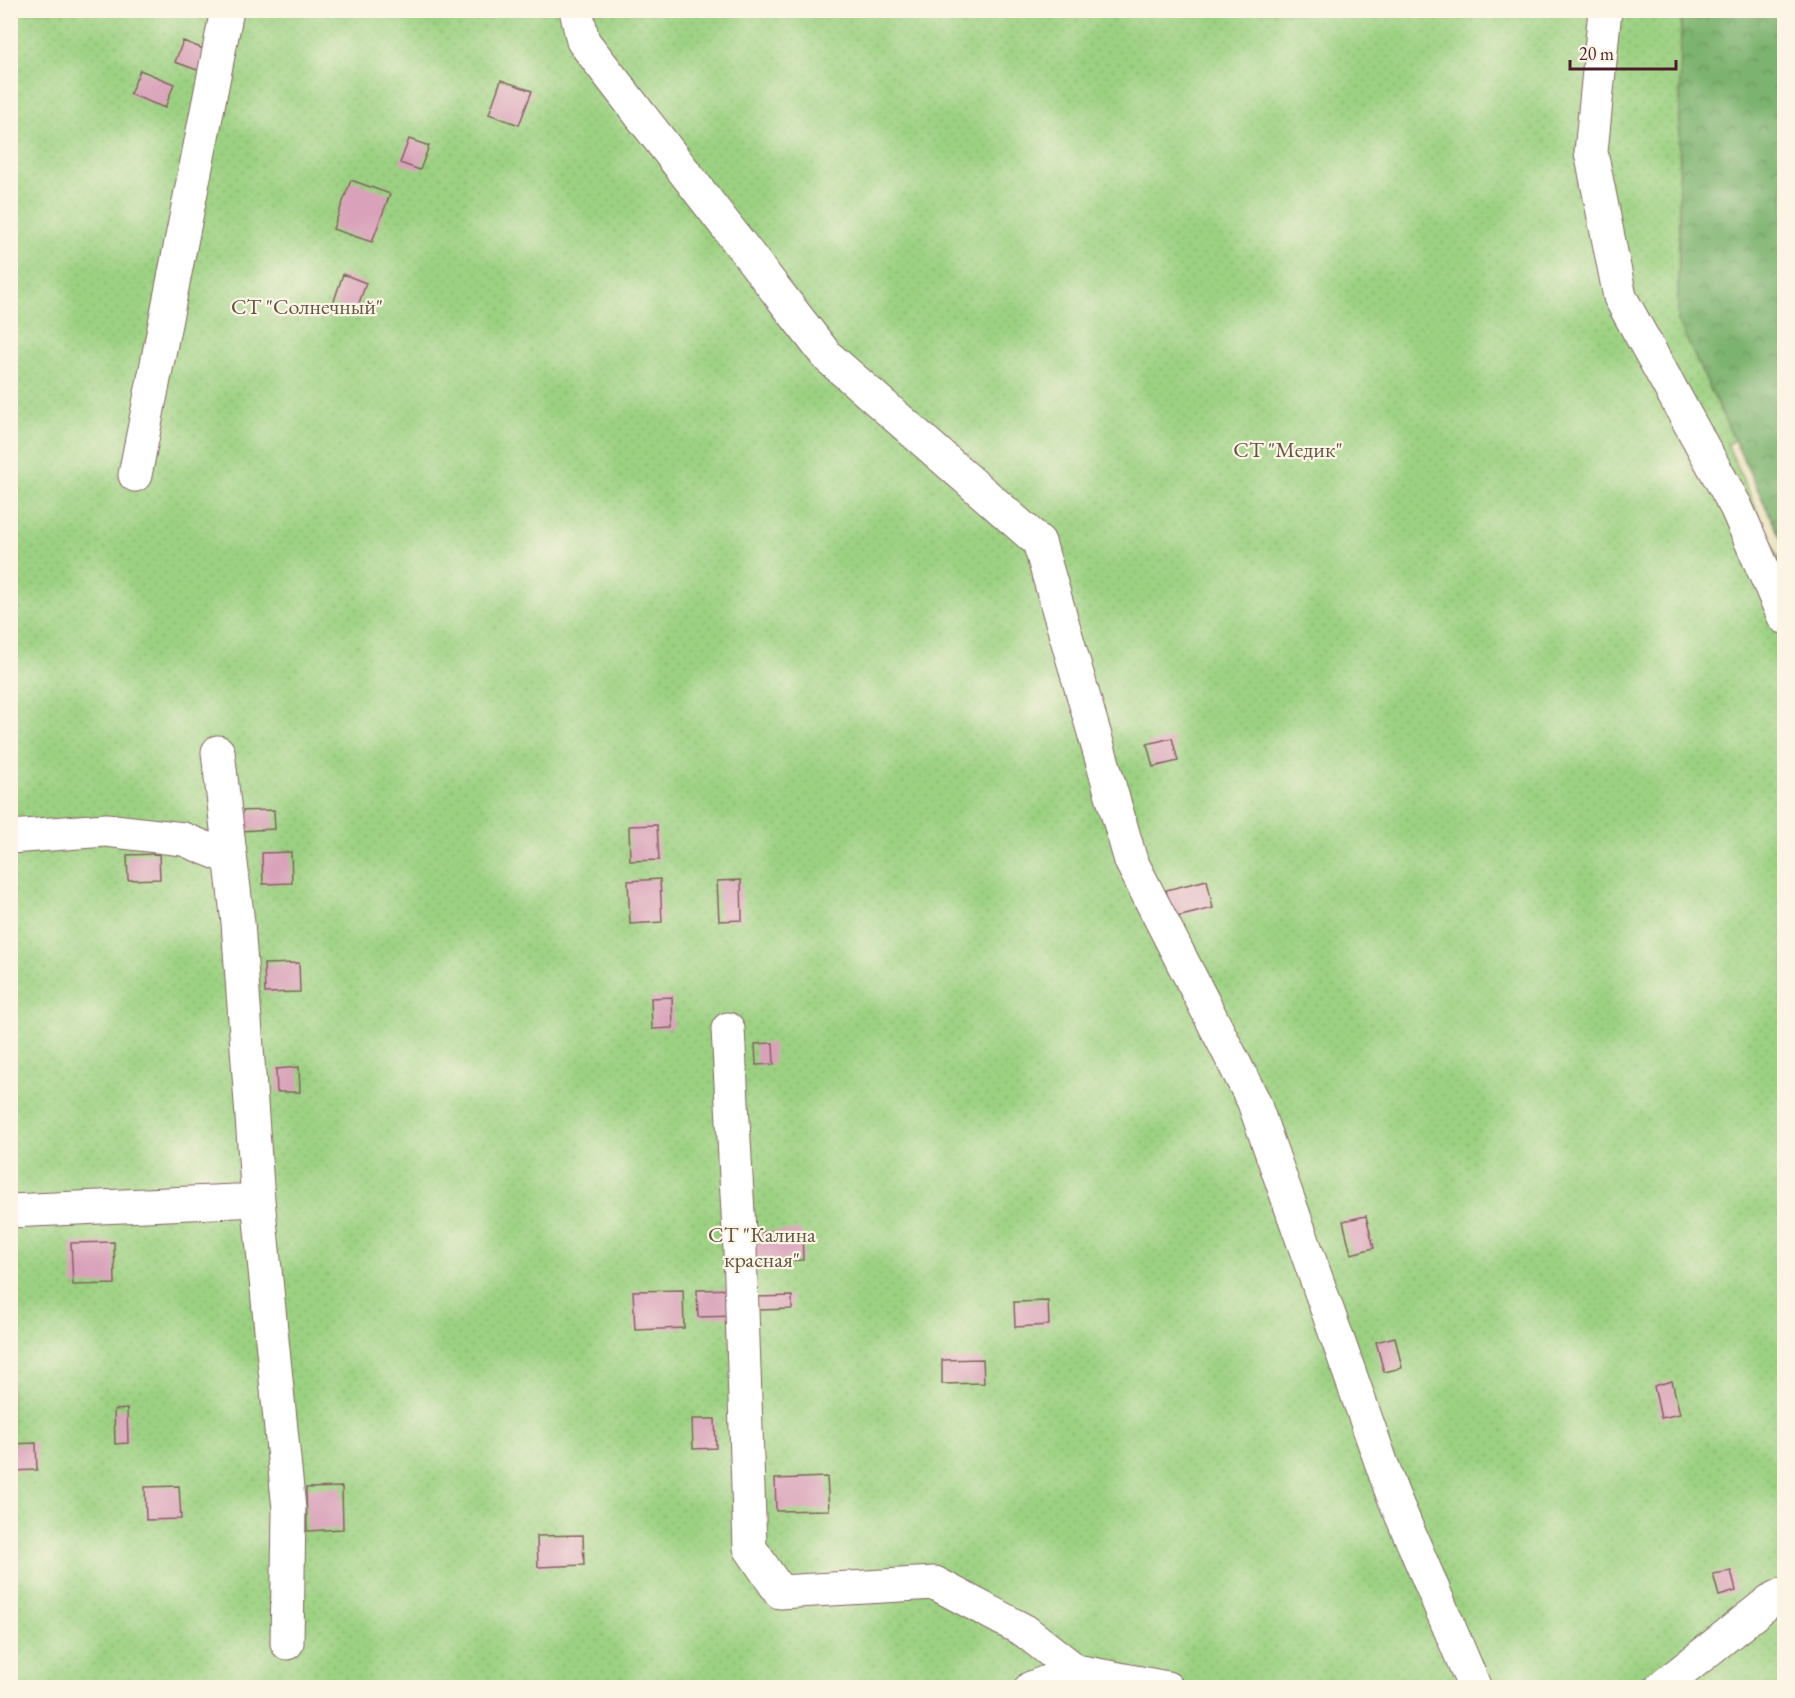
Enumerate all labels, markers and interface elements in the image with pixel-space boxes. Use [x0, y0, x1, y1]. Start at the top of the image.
scale bar [1570, 33, 1676, 71]
text: 20 m [1579, 42, 1614, 65]
park label: СТ "Солнечный" [231, 292, 383, 321]
park label: СТ "Медик" [1233, 435, 1343, 464]
park label: СТ "Калина красная" [708, 1220, 816, 1274]

